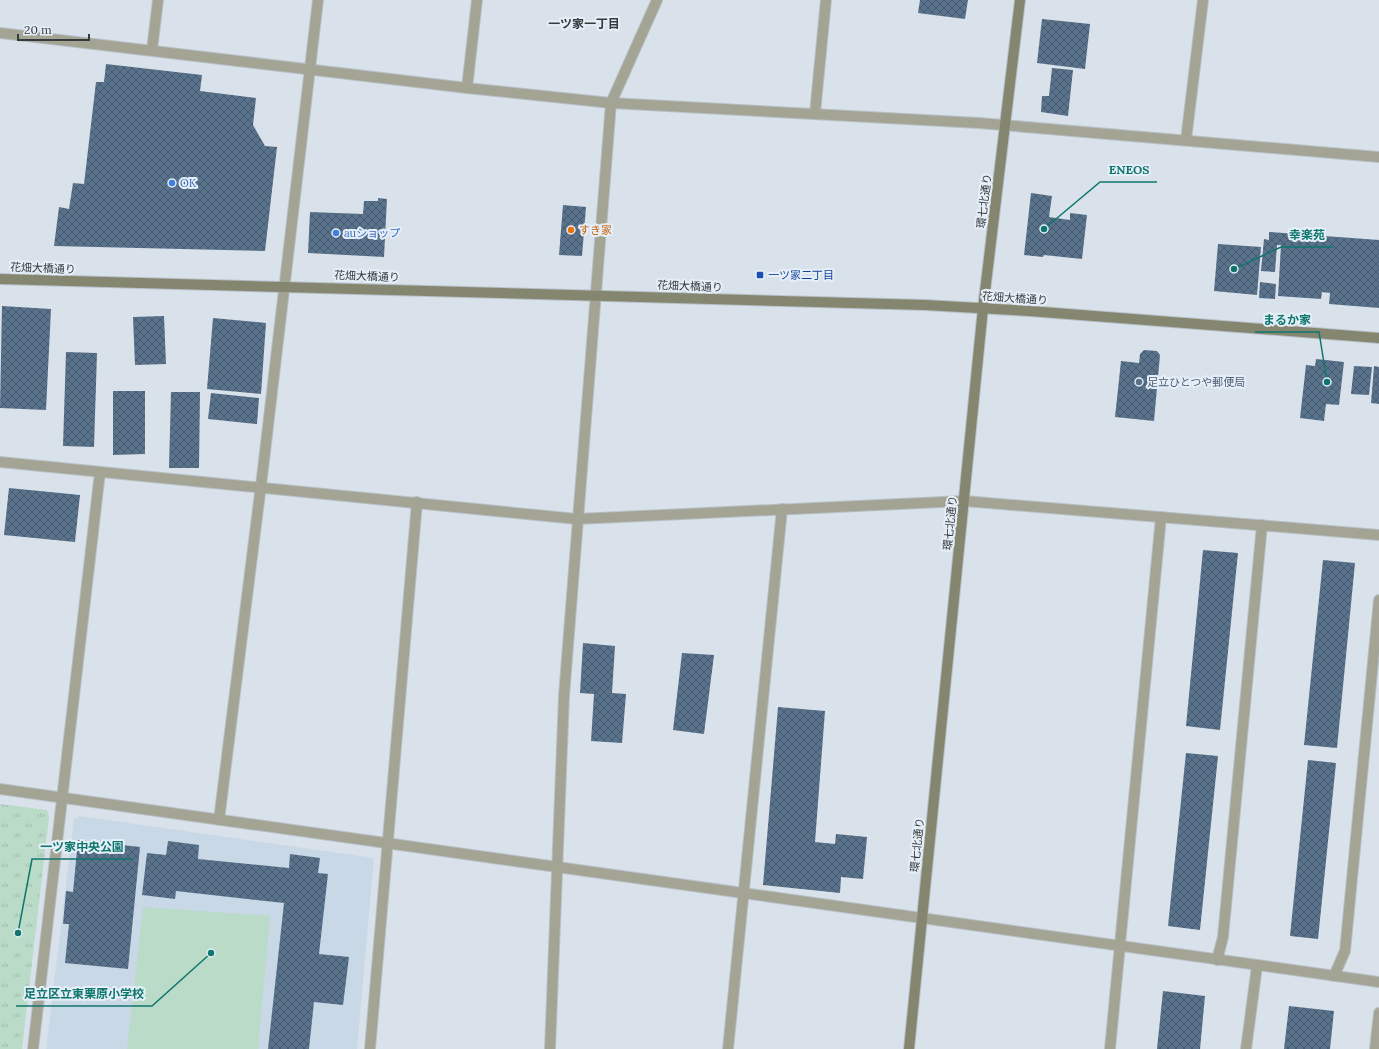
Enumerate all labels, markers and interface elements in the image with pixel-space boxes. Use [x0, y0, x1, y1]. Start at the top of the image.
scale bar [18, 16, 89, 42]
district label: 一ツ家一丁目 [548, 16, 620, 31]
text: 20 m [24, 22, 52, 37]
callout: ENEOS [1100, 158, 1157, 182]
text: ENEOS [1109, 162, 1149, 177]
street label: 環七北通り [974, 173, 994, 229]
place label: OK [180, 176, 197, 190]
marker: OK [167, 178, 177, 188]
place label: すき家 [579, 223, 612, 237]
callout: 幸楽苑 [1281, 223, 1333, 247]
marker: すき家 [566, 225, 576, 235]
place label: auショップ [344, 226, 400, 240]
text: 幸楽苑 [1289, 227, 1325, 242]
marker: auショップ [331, 228, 341, 238]
street label: 花畑大橋通り [10, 260, 76, 276]
street label: 花畑大橋通り [334, 268, 400, 284]
place label: 一ツ家二丁目 [768, 268, 834, 282]
marker: 一ツ家二丁目 [755, 270, 765, 280]
street label: 花畑大橋通り [657, 278, 723, 294]
street label: 花畑大橋通り [982, 289, 1048, 307]
callout: まるか家 [1255, 308, 1319, 332]
text: まるか家 [1263, 312, 1311, 327]
place label: 足立ひとつや郵便局 [1147, 375, 1245, 389]
marker: 足立ひとつや郵便局 [1134, 377, 1144, 387]
street label: 環七北通り [940, 495, 960, 551]
street label: 環七北通り [907, 817, 927, 873]
callout: 一ツ家中央公園 [32, 835, 132, 859]
text: 一ツ家中央公園 [40, 839, 124, 854]
callout: 足立区立東栗原小学校 [16, 982, 152, 1006]
text: 足立区立東栗原小学校 [24, 986, 144, 1001]

